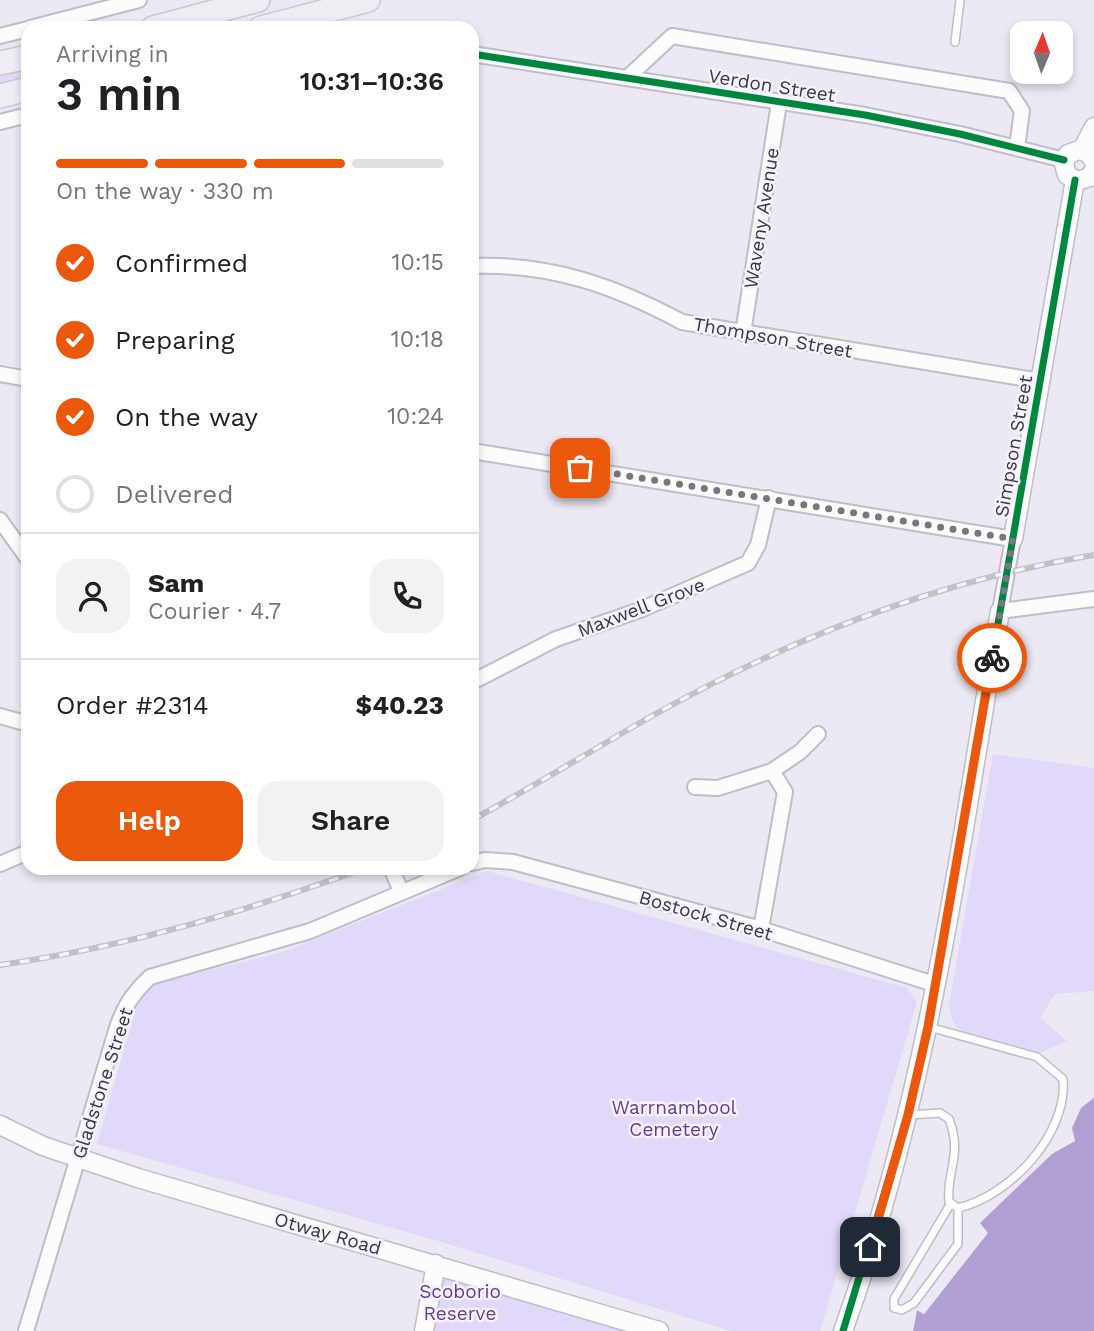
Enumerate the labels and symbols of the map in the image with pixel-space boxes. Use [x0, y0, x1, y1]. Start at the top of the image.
north arrow [1010, 21, 1073, 84]
street label: Verdon Street [707, 64, 837, 107]
street label: Waveny Avenue [739, 146, 784, 290]
street label: Thompson Street [692, 312, 854, 363]
street label: Simpson Street [990, 373, 1037, 519]
pin [550, 438, 610, 498]
street label: Maxwell Grove [574, 573, 708, 642]
courier [957, 623, 1027, 693]
street label: Bostock Street [636, 885, 775, 946]
street label: Gladstone Street [67, 1004, 138, 1162]
park label: Warrnambool Cemetery [612, 1096, 737, 1141]
street label: Otway Road [272, 1207, 384, 1260]
pin [840, 1217, 900, 1277]
park label: Scoborio Reserve [419, 1280, 501, 1325]

